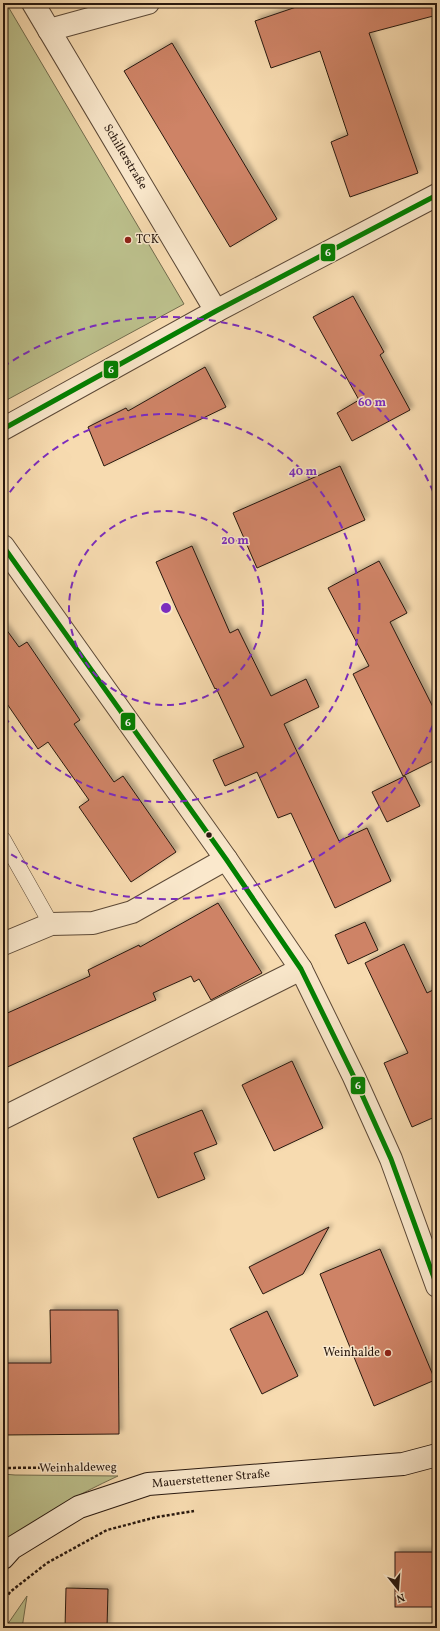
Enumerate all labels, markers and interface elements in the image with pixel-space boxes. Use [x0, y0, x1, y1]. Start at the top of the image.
street label: Schillerstraße [99, 121, 151, 193]
place label: TCK [136, 232, 159, 248]
marker: TCK [123, 235, 133, 245]
line badge: 6 [320, 243, 336, 262]
text: 6 [325, 246, 331, 261]
line badge: 6 [103, 360, 119, 379]
text: 6 [108, 363, 114, 378]
text: 60 m [358, 395, 386, 411]
text: 40 m [289, 464, 318, 480]
text: 20 m [221, 533, 249, 549]
centre of rings [159, 601, 173, 615]
line badge: 6 [120, 712, 136, 731]
text: 6 [125, 716, 131, 731]
unlabelled marker [204, 830, 214, 840]
line badge: 6 [350, 1076, 366, 1095]
text: 6 [355, 1079, 361, 1094]
place label: Weinhalde [323, 1345, 380, 1361]
marker: Weinhalde [383, 1348, 393, 1358]
street label: Weinhaldeweg [39, 1459, 117, 1477]
street label: Mauerstettener Straße [151, 1466, 271, 1492]
north arrow [378, 1569, 418, 1609]
text: N [394, 1589, 407, 1605]

